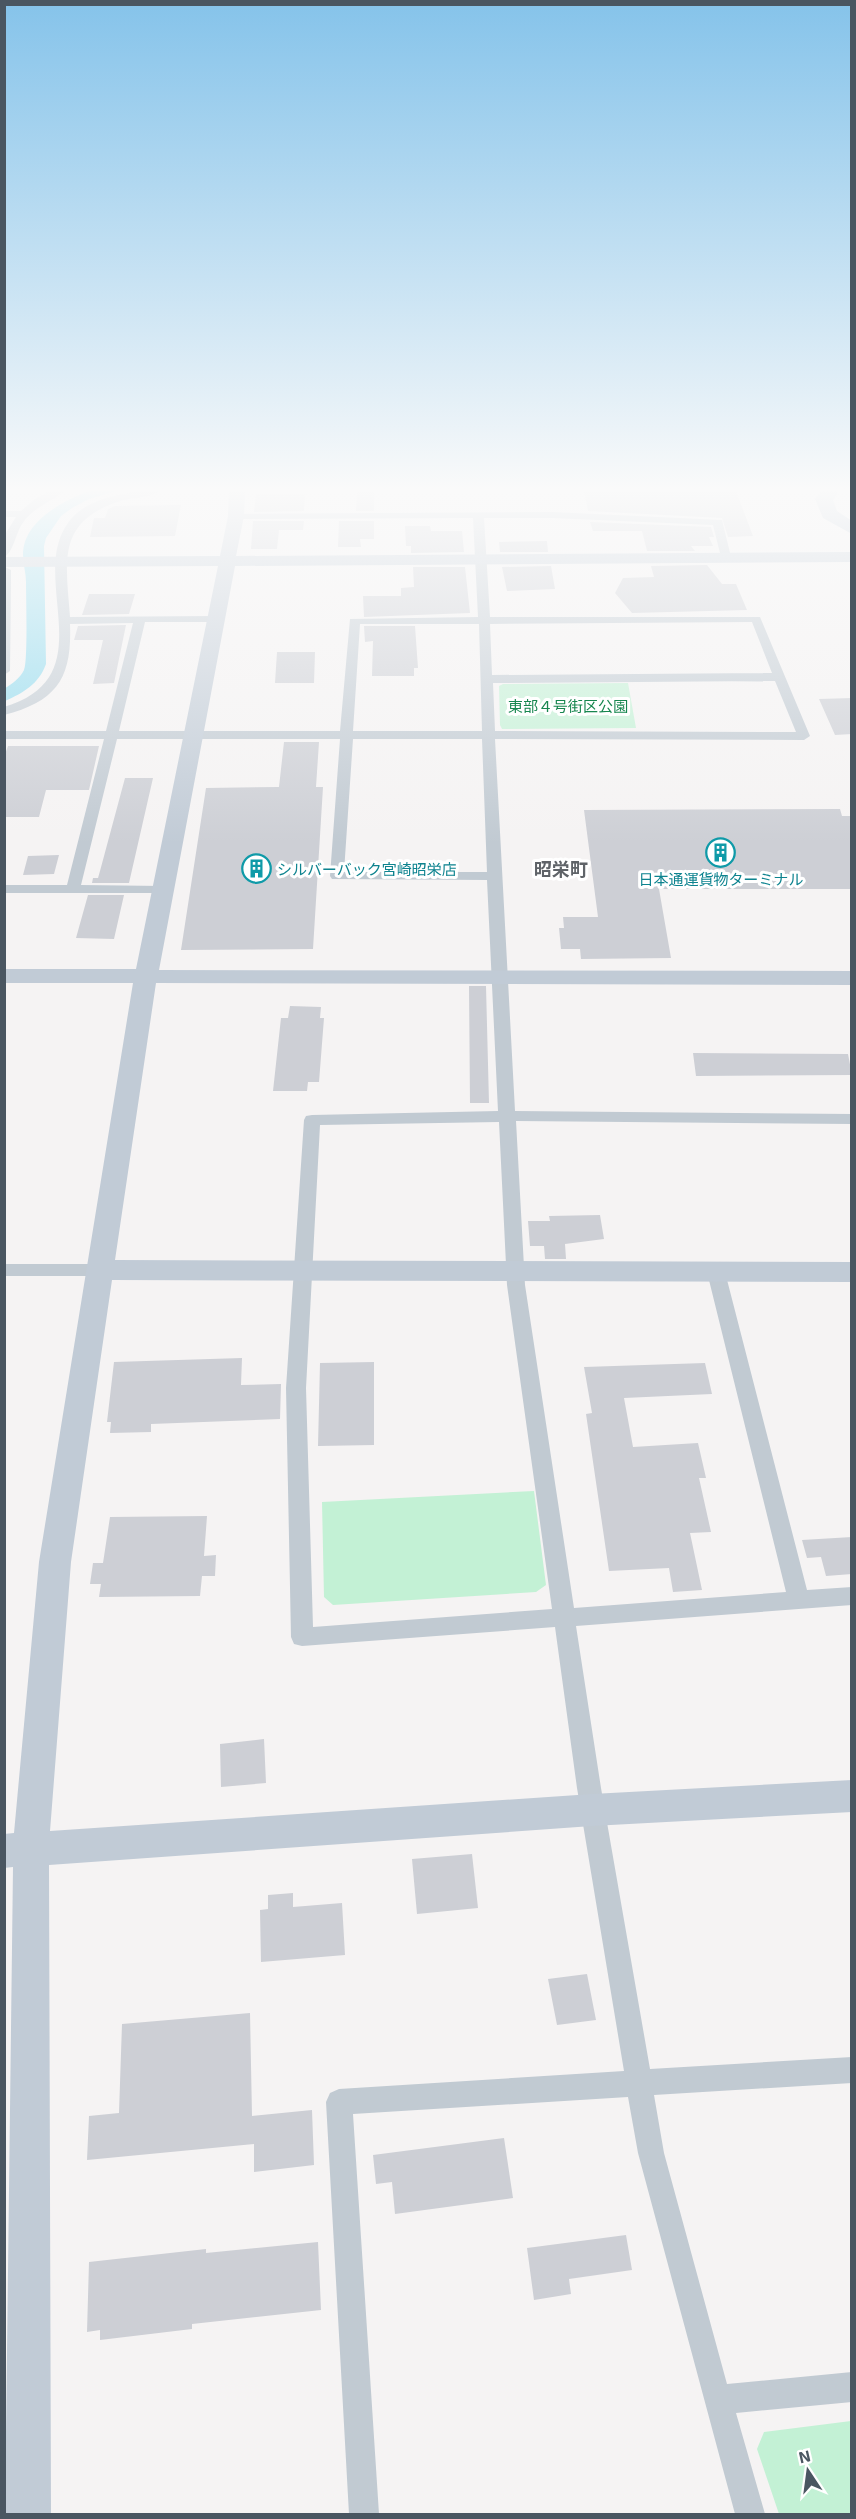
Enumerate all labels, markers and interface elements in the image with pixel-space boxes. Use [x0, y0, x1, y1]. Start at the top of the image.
park label: 東部４号街区公園 [508, 697, 628, 715]
building icon: 日本通運貨物ターミナル [705, 836, 737, 868]
building icon: シルバーバック宮崎昭栄店 [240, 853, 272, 885]
district label: 昭栄町 [534, 858, 588, 880]
place label: シルバーバック宮崎昭栄店 [277, 860, 457, 878]
place label: 日本通運貨物ターミナル [638, 870, 804, 888]
north arrow [778, 2441, 838, 2501]
text: N [797, 2445, 812, 2466]

